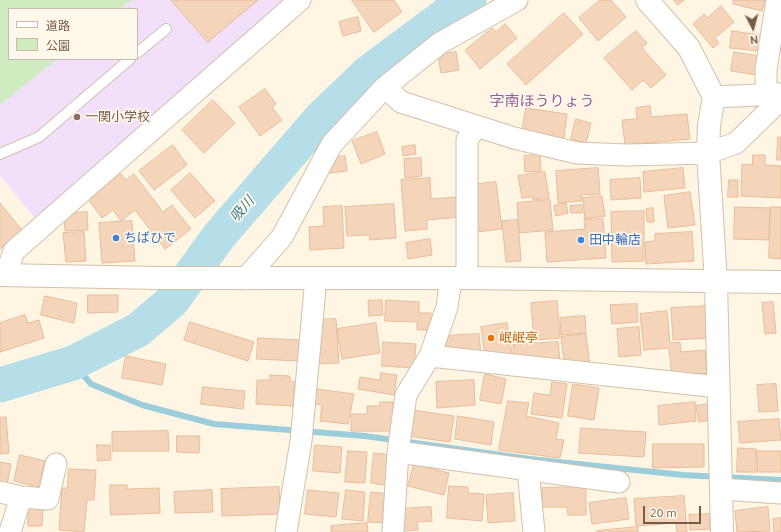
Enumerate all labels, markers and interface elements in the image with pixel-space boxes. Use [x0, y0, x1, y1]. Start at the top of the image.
legend [8, 8, 138, 60]
north arrow [733, 8, 773, 48]
text: 道路 [46, 19, 70, 32]
text: N [750, 34, 759, 46]
text: 公園 [46, 39, 70, 52]
district label: 字南ほうりょう [490, 92, 594, 110]
place label: 一関小学校 [85, 109, 150, 125]
marker: 一関小学校 [72, 112, 82, 122]
water label: 吸川 [226, 193, 258, 225]
place label: ちばひで [124, 230, 176, 246]
place label: 田中輪店 [589, 232, 641, 248]
marker: ちばひで [111, 233, 121, 243]
marker: 田中輪店 [576, 235, 586, 245]
place label: 岷岷亭 [499, 330, 538, 346]
marker: 岷岷亭 [486, 333, 496, 343]
scale bar [645, 498, 703, 524]
text: 20 m [650, 506, 677, 519]

